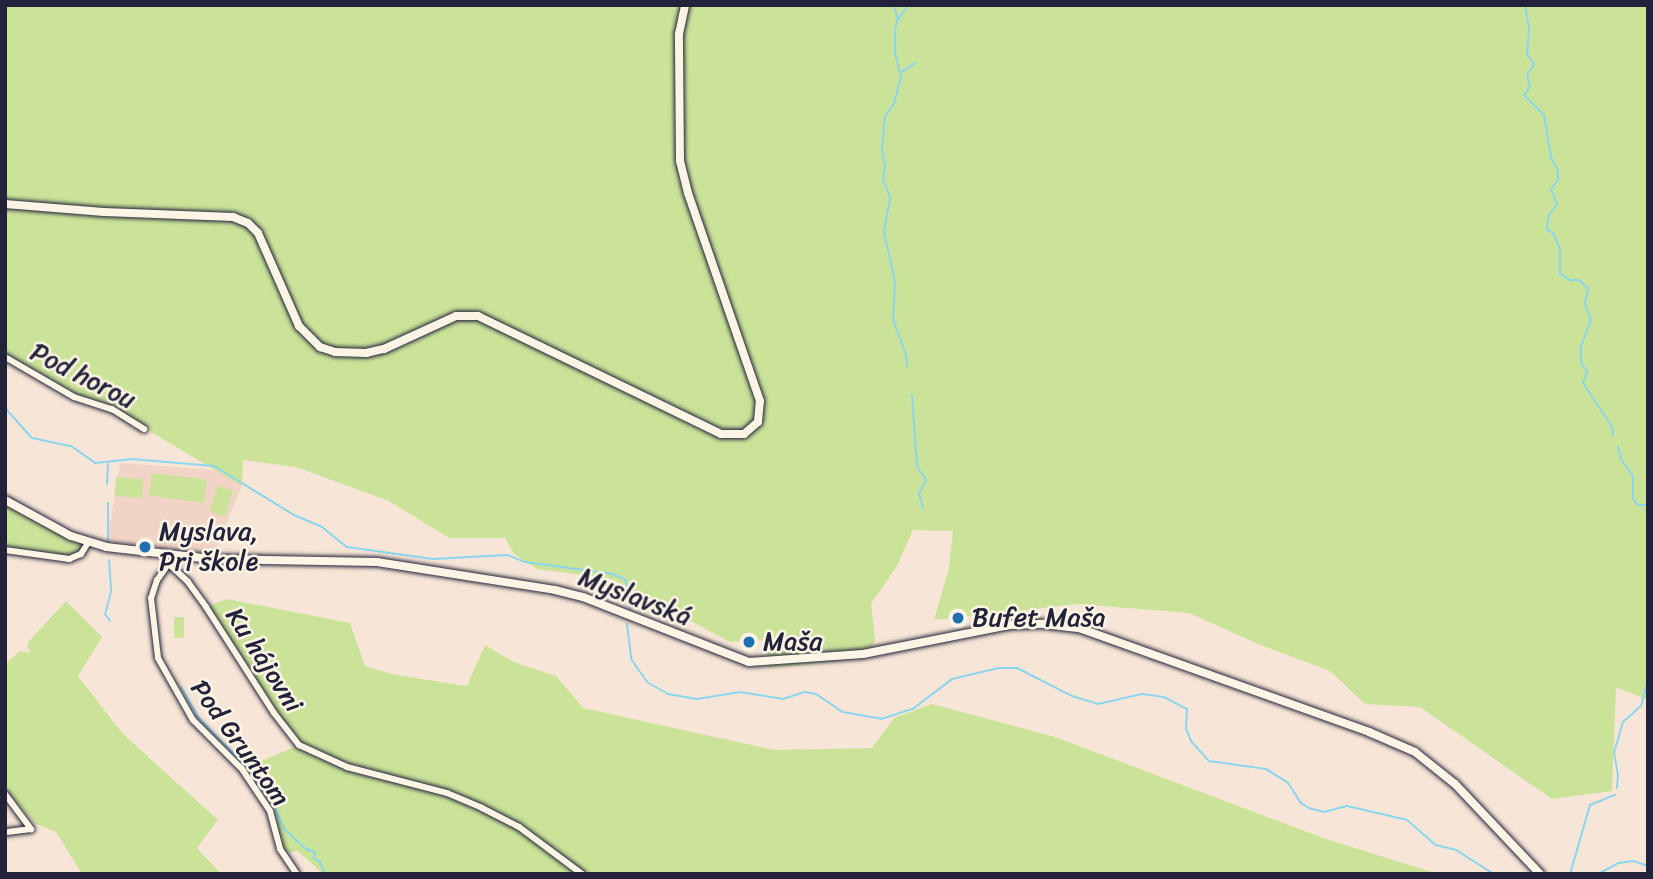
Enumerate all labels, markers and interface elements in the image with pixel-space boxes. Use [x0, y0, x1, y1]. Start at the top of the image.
street label: Pod horou [25, 336, 141, 416]
place label: Myslava, Pri škole [159, 516, 259, 578]
marker: Myslava, Pri škole [137, 539, 153, 555]
street label: Myslavská [574, 561, 696, 633]
street label: Ku hájovni [219, 602, 309, 718]
place label: Bufet Maša [972, 602, 1105, 634]
marker: Bufet Maša [950, 610, 966, 626]
place label: Maša [763, 626, 822, 658]
marker: Maša [741, 634, 757, 650]
street label: Pod Gruntom [184, 674, 296, 812]

